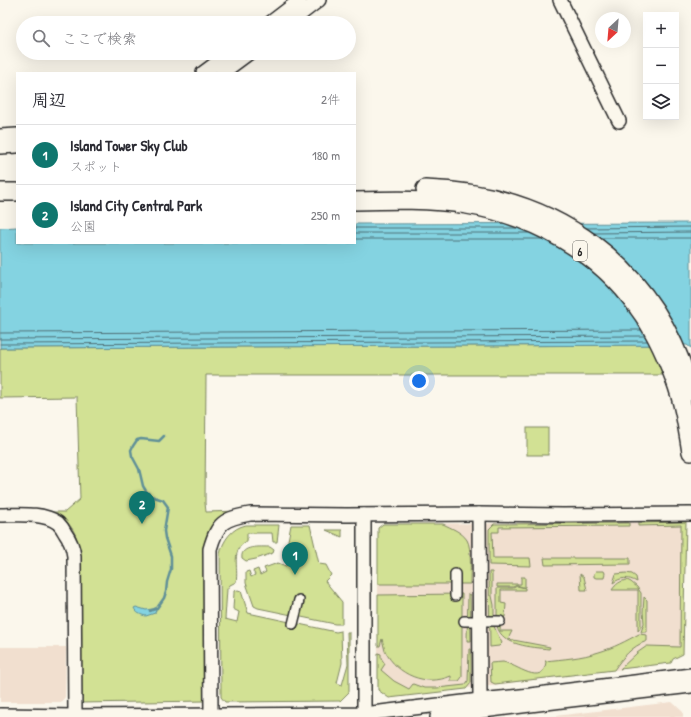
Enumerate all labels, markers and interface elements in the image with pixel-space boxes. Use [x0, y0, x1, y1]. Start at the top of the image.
north arrow [595, 12, 631, 48]
map controls [643, 12, 679, 120]
button: + [643, 12, 679, 48]
search box [16, 16, 356, 60]
icon: search [30, 27, 52, 49]
text: ここで検索 [62, 28, 137, 49]
button: − [643, 48, 679, 84]
button: layers [643, 84, 679, 120]
text: 周辺 [32, 88, 66, 111]
text: 2件 [321, 90, 340, 108]
text: Island Tower Sky Club [70, 135, 188, 156]
text: 1 [43, 146, 47, 164]
text: 180 m [312, 146, 340, 164]
text: スポット [70, 157, 122, 175]
text: Island City Central Park [70, 195, 202, 216]
text: 2 [42, 206, 48, 224]
text: 250 m [311, 206, 340, 224]
text: 公園 [70, 217, 96, 235]
road number: 6 [573, 241, 587, 261]
your location [409, 371, 429, 391]
pin: 2 [129, 491, 155, 524]
pin: 1 [282, 542, 308, 575]

